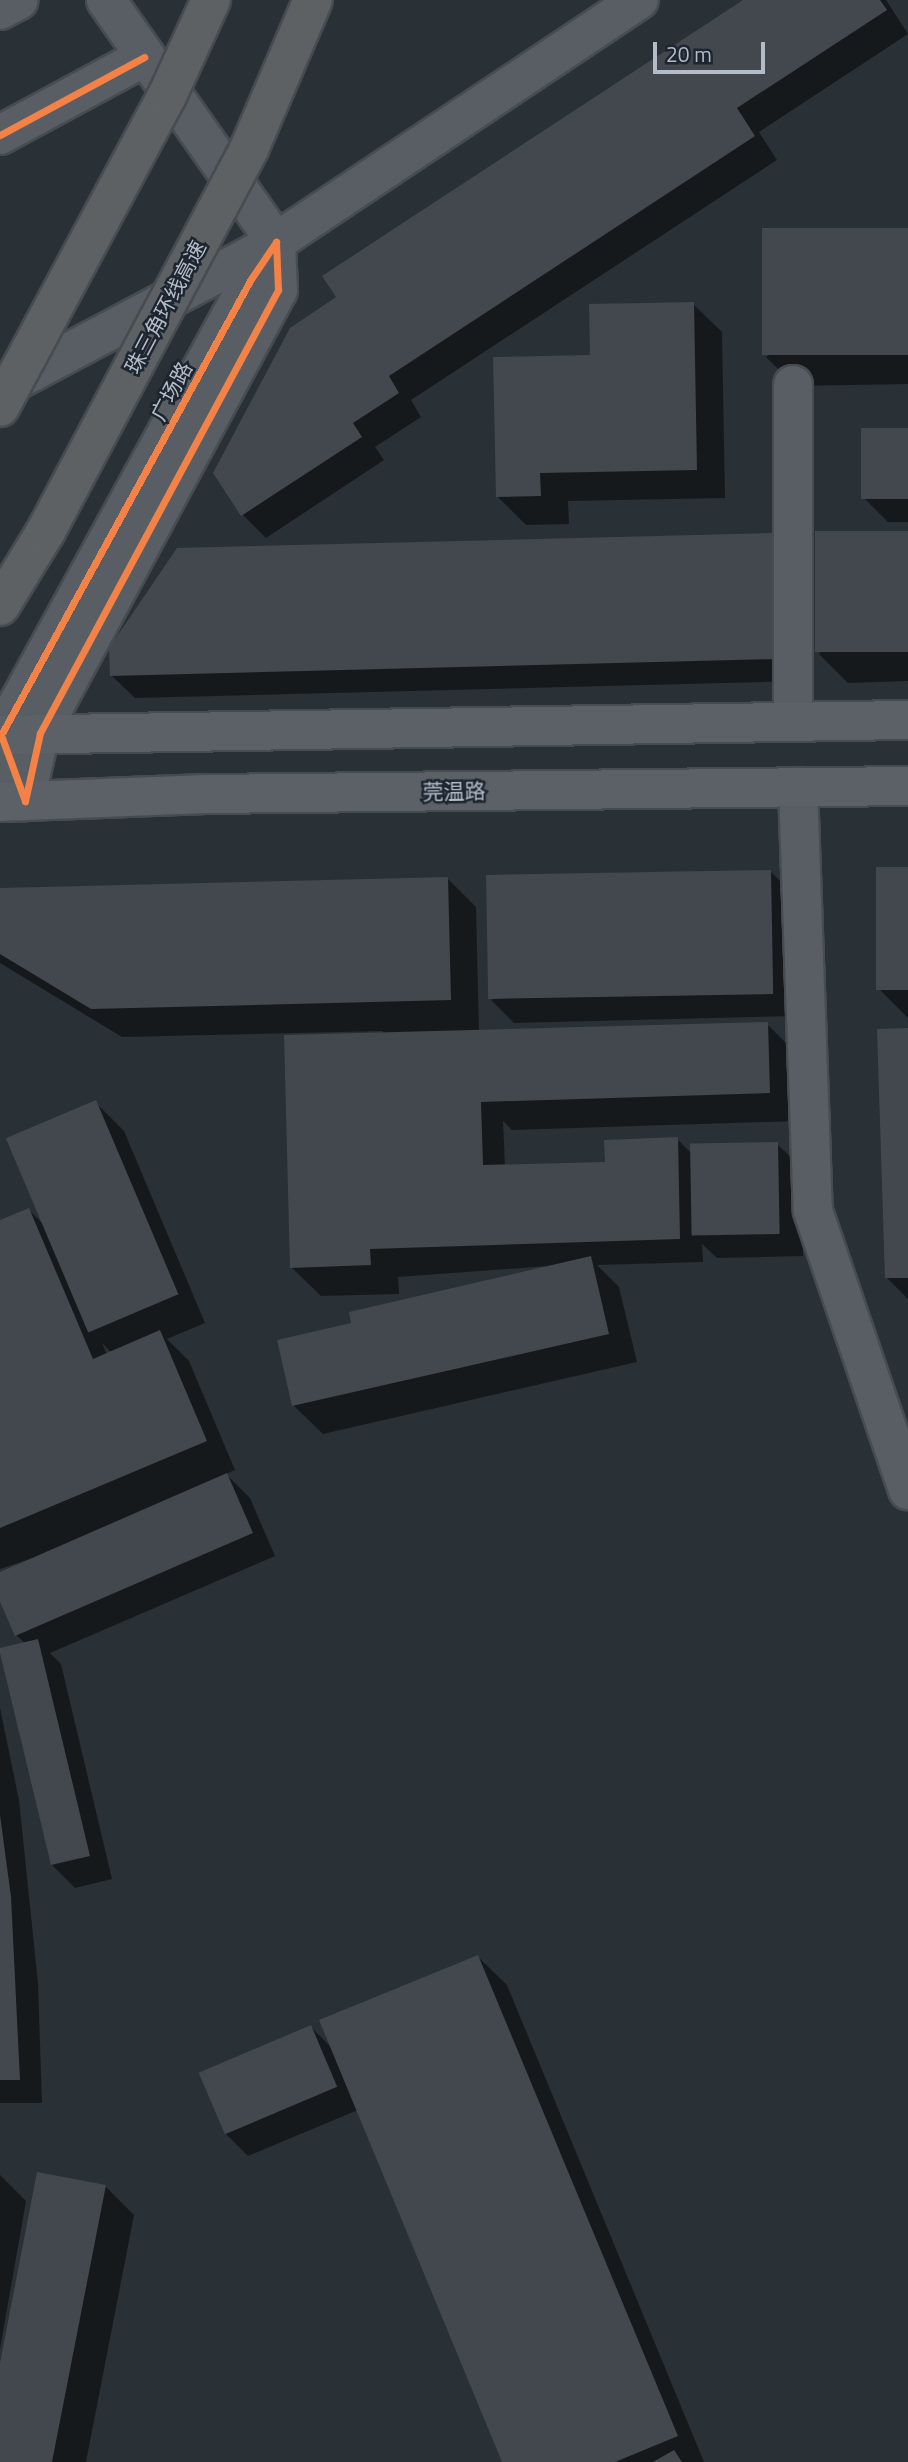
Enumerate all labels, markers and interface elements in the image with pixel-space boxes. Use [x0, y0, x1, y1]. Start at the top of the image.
scale bar [656, 28, 768, 72]
text: 20 m [666, 38, 712, 70]
street label: 珠三角环线高速 [119, 236, 211, 378]
street label: 广场路 [145, 357, 197, 425]
street label: 莞温路 [422, 778, 486, 804]

